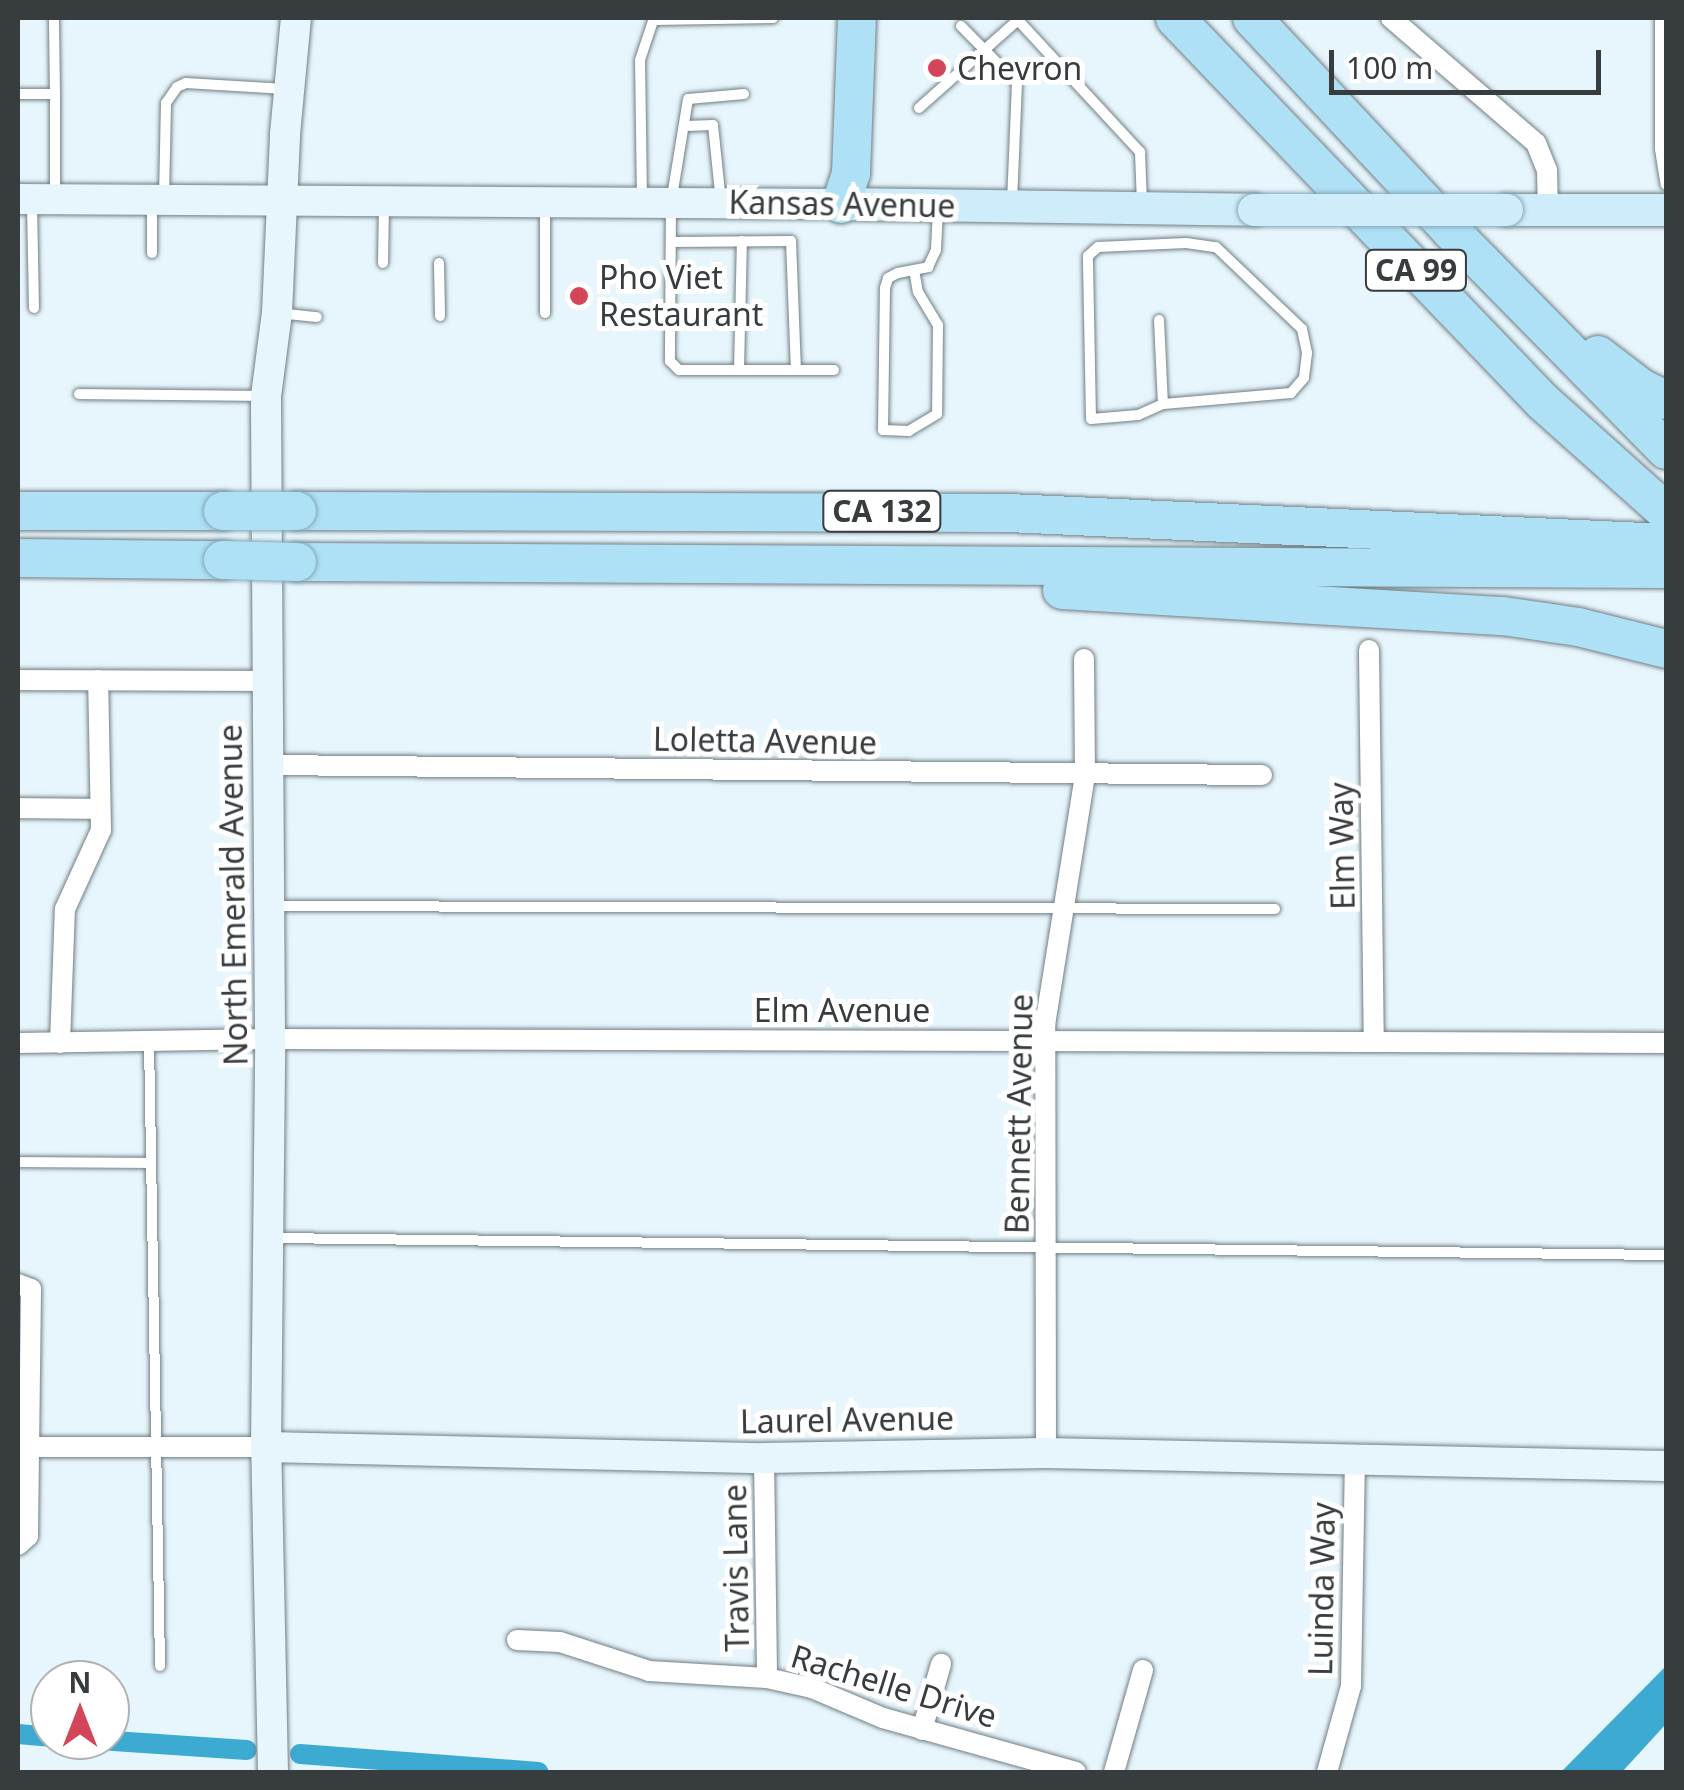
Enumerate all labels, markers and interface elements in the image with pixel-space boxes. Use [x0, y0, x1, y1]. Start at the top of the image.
scale bar [1334, 30, 1606, 92]
text: 100 m [1346, 47, 1433, 88]
place label: Chevron [957, 49, 1082, 87]
marker: Chevron [926, 57, 948, 79]
street label: Kansas Avenue [728, 183, 956, 225]
road number: CA 99 [1364, 245, 1468, 295]
place label: Pho Viet Restaurant [599, 259, 763, 334]
marker: Pho Viet Restaurant [568, 285, 590, 307]
road number: CA 132 [822, 486, 942, 536]
street label: Loletta Avenue [653, 720, 877, 762]
street label: North Emerald Avenue [211, 724, 255, 1066]
street label: Elm Way [1322, 782, 1362, 910]
street label: Elm Avenue [754, 991, 930, 1029]
street label: Bennett Avenue [998, 994, 1040, 1234]
street label: Laurel Avenue [740, 1399, 954, 1441]
street label: Travis Lane [715, 1484, 757, 1652]
street label: Luinda Way [1301, 1502, 1343, 1676]
street label: Rachelle Drive [787, 1636, 1001, 1736]
north arrow [30, 1660, 130, 1760]
text: N [69, 1663, 91, 1701]

